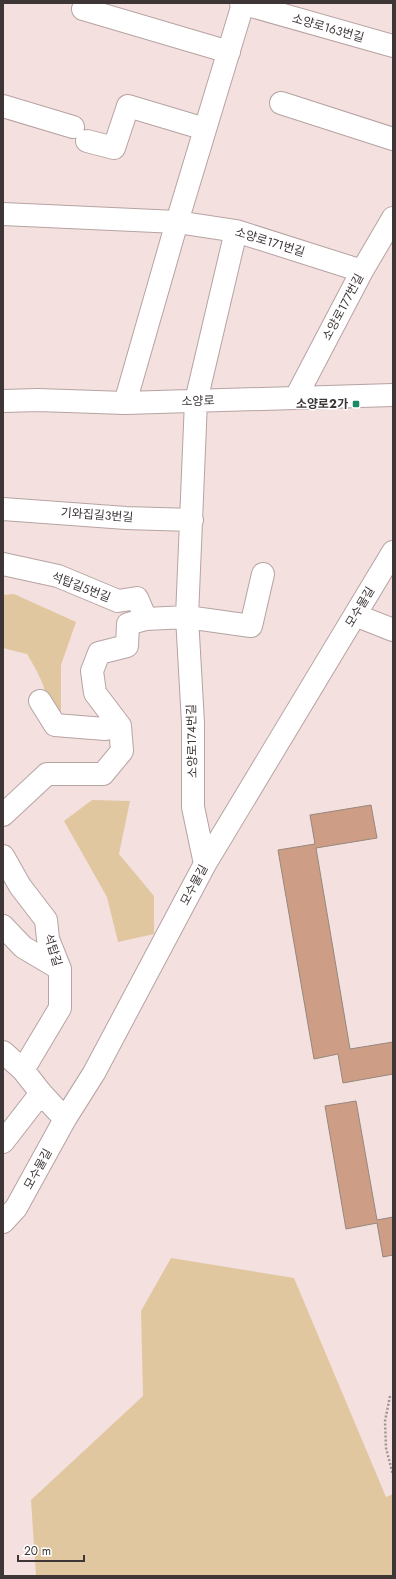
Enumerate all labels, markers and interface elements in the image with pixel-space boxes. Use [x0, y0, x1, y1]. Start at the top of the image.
street label: 소양로163번길 [290, 9, 366, 47]
street label: 소양로171번길 [233, 223, 307, 261]
street label: 소양로177번길 [318, 270, 368, 344]
street label: 소양로 [181, 391, 215, 411]
place label: 소양로2가 [296, 395, 348, 413]
marker: 소양로2가 [351, 399, 361, 409]
street label: 기와집길3번길 [60, 503, 134, 527]
street label: 석탑길5번길 [49, 567, 113, 607]
street label: 모수물길 [341, 583, 379, 631]
street label: 소양로174번길 [182, 704, 202, 778]
street label: 모수물길 [176, 861, 212, 909]
street label: 석탑길 [40, 932, 66, 968]
street label: 모수물길 [19, 1145, 57, 1193]
scale bar [18, 1537, 84, 1563]
text: 20 m [24, 1542, 51, 1560]

